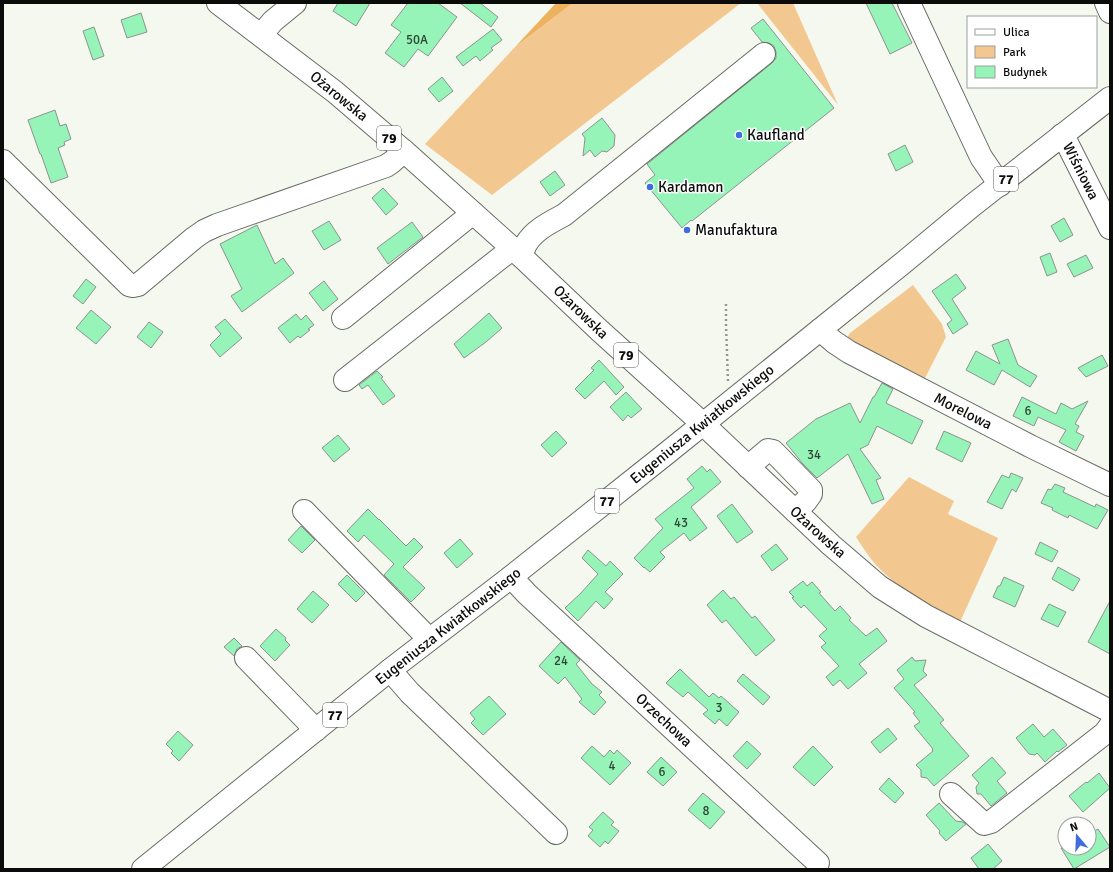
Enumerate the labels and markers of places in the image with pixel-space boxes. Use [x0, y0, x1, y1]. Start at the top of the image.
place label: Kaufland [747, 126, 805, 144]
marker: Kaufland [734, 130, 744, 140]
place label: Kardamon [658, 178, 723, 196]
marker: Kardamon [645, 182, 655, 192]
place label: Manufaktura [695, 221, 778, 239]
marker: Manufaktura [682, 225, 692, 235]

